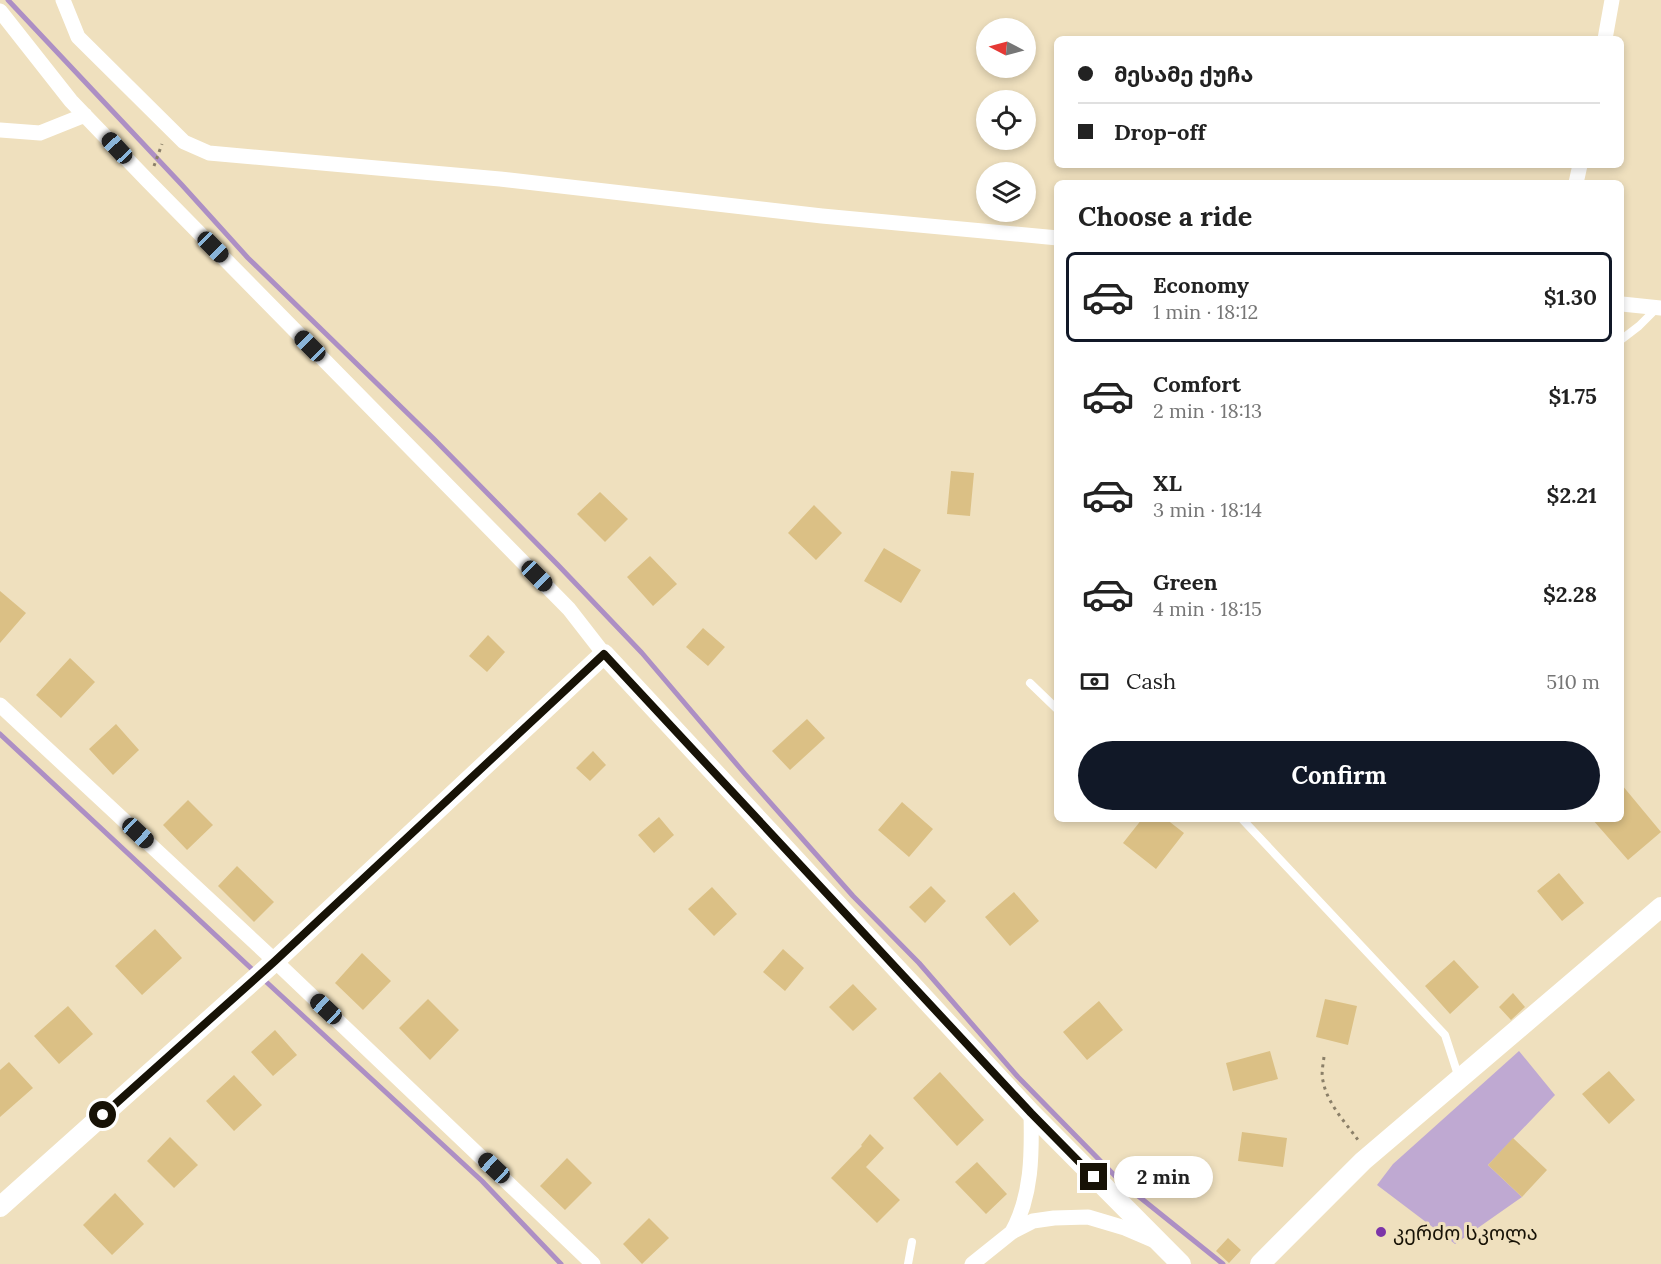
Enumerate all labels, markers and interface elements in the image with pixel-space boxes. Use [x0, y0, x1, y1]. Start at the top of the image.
north arrow [976, 18, 1036, 78]
map controls [976, 18, 1036, 222]
text: მესამე ქუჩა [1114, 60, 1253, 88]
button: locate [976, 90, 1036, 150]
text: Drop-off [1114, 118, 1206, 146]
car [98, 129, 136, 167]
button: layers [976, 162, 1036, 222]
text: Choose a ride [1078, 199, 1252, 233]
car [194, 228, 232, 266]
icon: car [1081, 270, 1135, 324]
text: Economy [1153, 271, 1249, 299]
text: $1.30 [1544, 283, 1597, 311]
text: 1 min · 18:12 [1153, 299, 1258, 324]
car [291, 327, 329, 365]
icon: car [1081, 369, 1135, 423]
text: Comfort [1153, 370, 1241, 398]
text: $1.75 [1548, 382, 1597, 410]
text: 2 min · 18:13 [1153, 398, 1262, 423]
icon: car [1081, 468, 1135, 522]
text: XL [1153, 469, 1182, 497]
text: $2.21 [1547, 481, 1597, 509]
text: 3 min · 18:14 [1153, 497, 1262, 522]
car [518, 557, 556, 595]
icon: car [1081, 567, 1135, 621]
text: Green [1153, 568, 1218, 596]
text: $2.28 [1543, 580, 1597, 608]
text: 4 min · 18:15 [1153, 596, 1262, 621]
icon: cash [1078, 665, 1111, 698]
text: Cash [1126, 667, 1176, 695]
text: 510 m [1546, 669, 1600, 694]
button: Confirm [1078, 741, 1600, 810]
car [119, 814, 157, 852]
car [307, 990, 345, 1028]
route start [89, 1101, 116, 1128]
car [475, 1149, 513, 1187]
callout: 2 min [1115, 1156, 1214, 1198]
route end [1080, 1163, 1107, 1190]
text: 2 min [1137, 1164, 1190, 1189]
place label: კერძო სკოლა [1393, 1220, 1538, 1246]
marker: კერძო სკოლა [1374, 1225, 1388, 1239]

